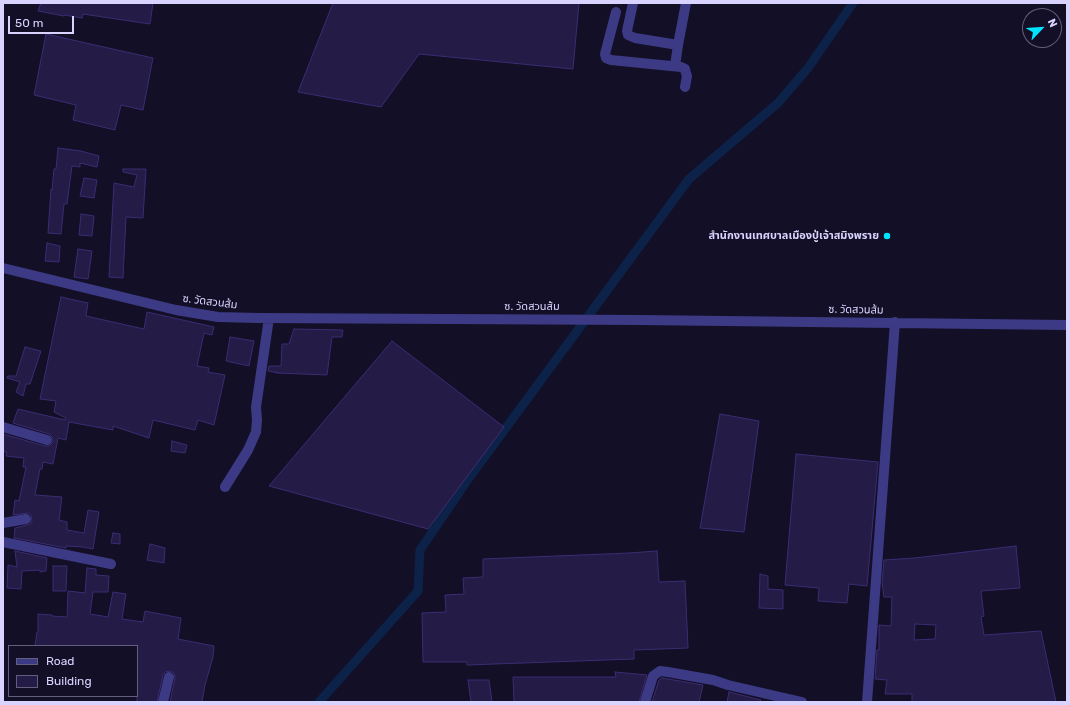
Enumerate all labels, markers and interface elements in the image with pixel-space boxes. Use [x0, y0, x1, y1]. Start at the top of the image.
scale bar [10, 8, 76, 34]
north arrow [1022, 8, 1062, 48]
text: 50 m [15, 16, 43, 30]
text: N [1045, 17, 1060, 29]
place label: สำนักงานเทศบาลเมืองปู่เจ้าสมิงพราย [708, 229, 879, 243]
marker: สำนักงานเทศบาลเมืองปู่เจ้าสมิงพราย [882, 231, 892, 241]
street label: ซ. วัดสวนส้ม [182, 292, 238, 312]
street label: ซ. วัดสวนส้ม [504, 300, 560, 314]
street label: ซ. วัดสวนส้ม [828, 303, 884, 317]
legend [8, 645, 138, 697]
text: Road [46, 654, 74, 668]
text: Building [46, 674, 92, 688]

